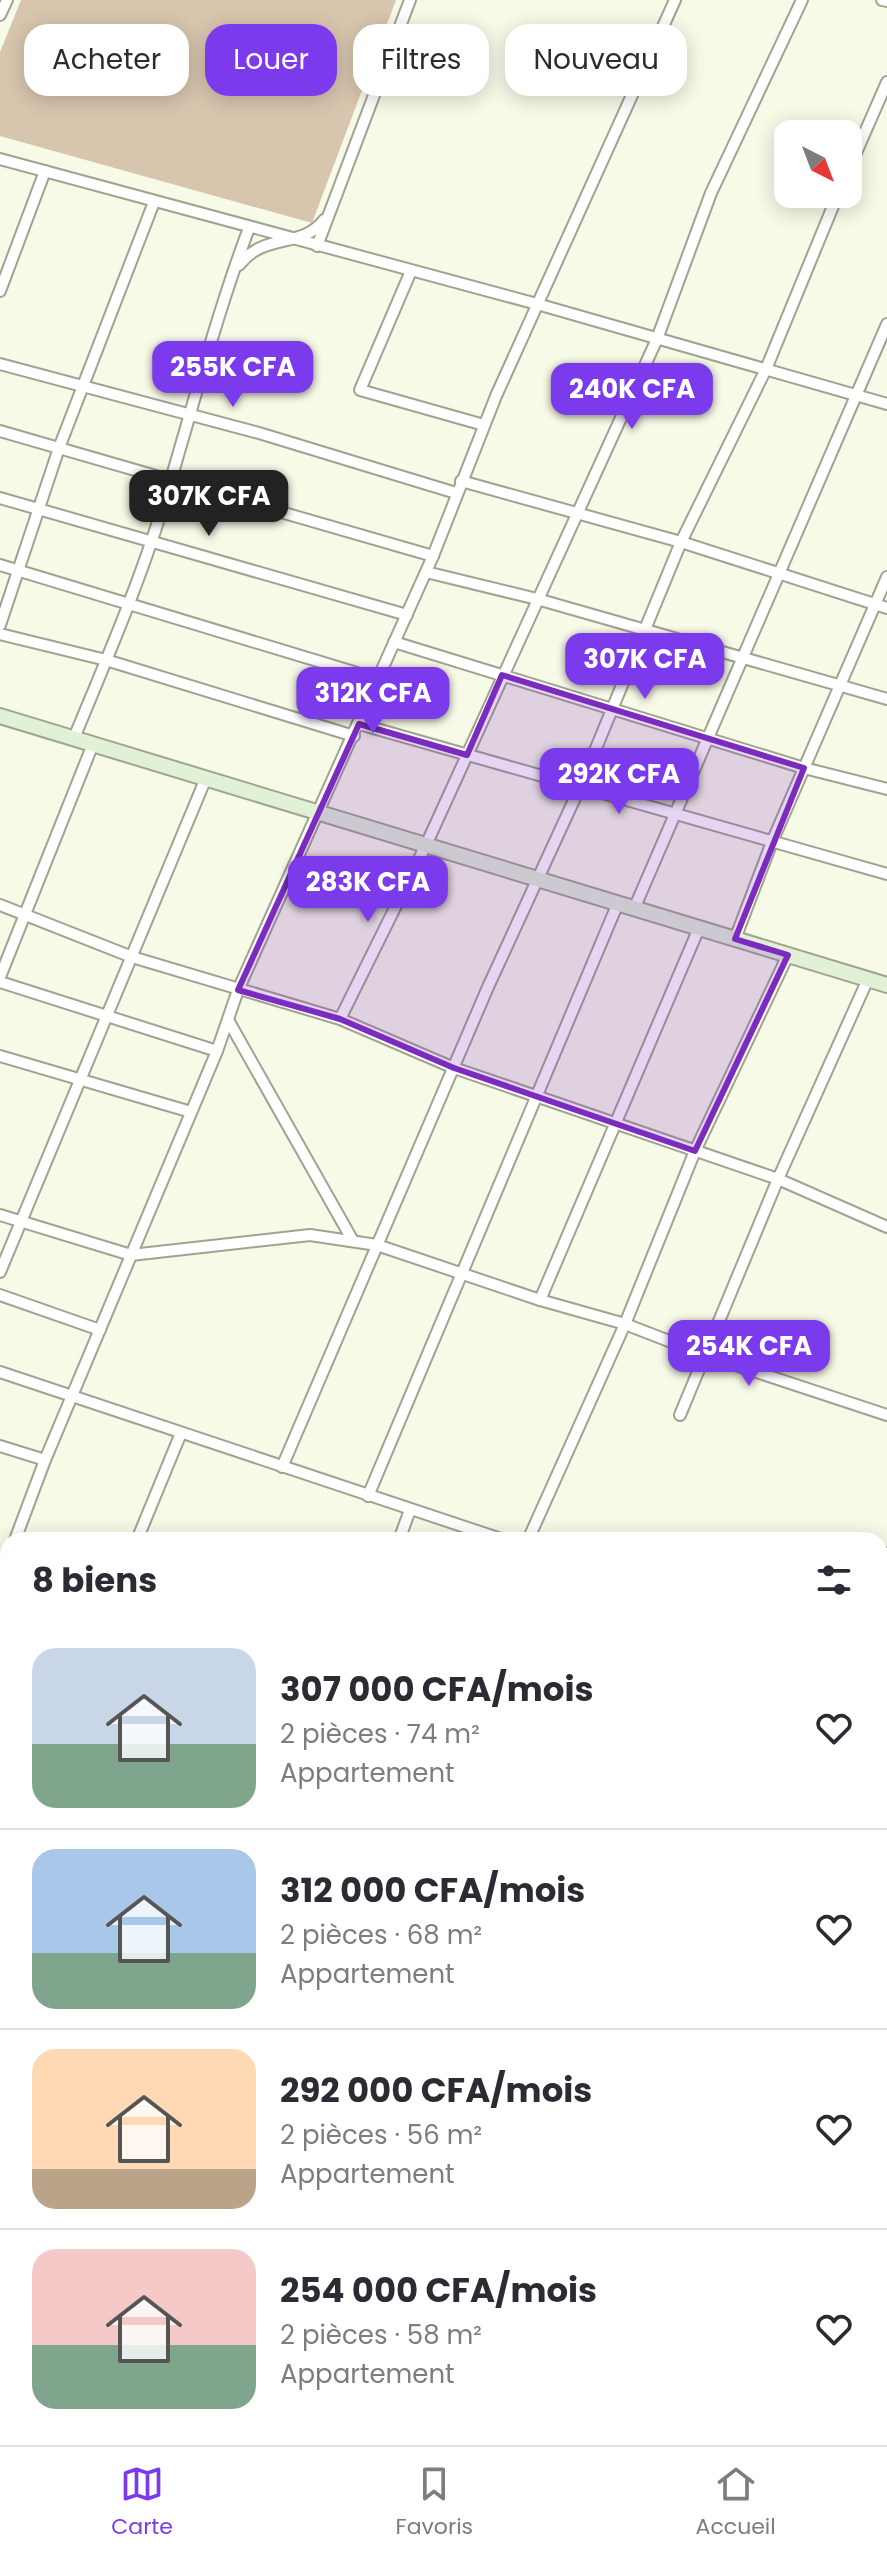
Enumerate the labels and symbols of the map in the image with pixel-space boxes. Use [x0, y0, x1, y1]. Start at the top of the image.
north arrow [774, 120, 862, 208]
pin: 255K CFA [150, 341, 316, 409]
pin: 240K CFA [549, 363, 715, 431]
pin: 307K CFA [126, 470, 292, 538]
pin: 307K CFA [562, 633, 728, 701]
pin: 312K CFA [290, 667, 456, 735]
pin: 292K CFA [536, 748, 702, 816]
pin: 283K CFA [285, 856, 451, 924]
pin: 254K CFA [666, 1320, 832, 1388]

